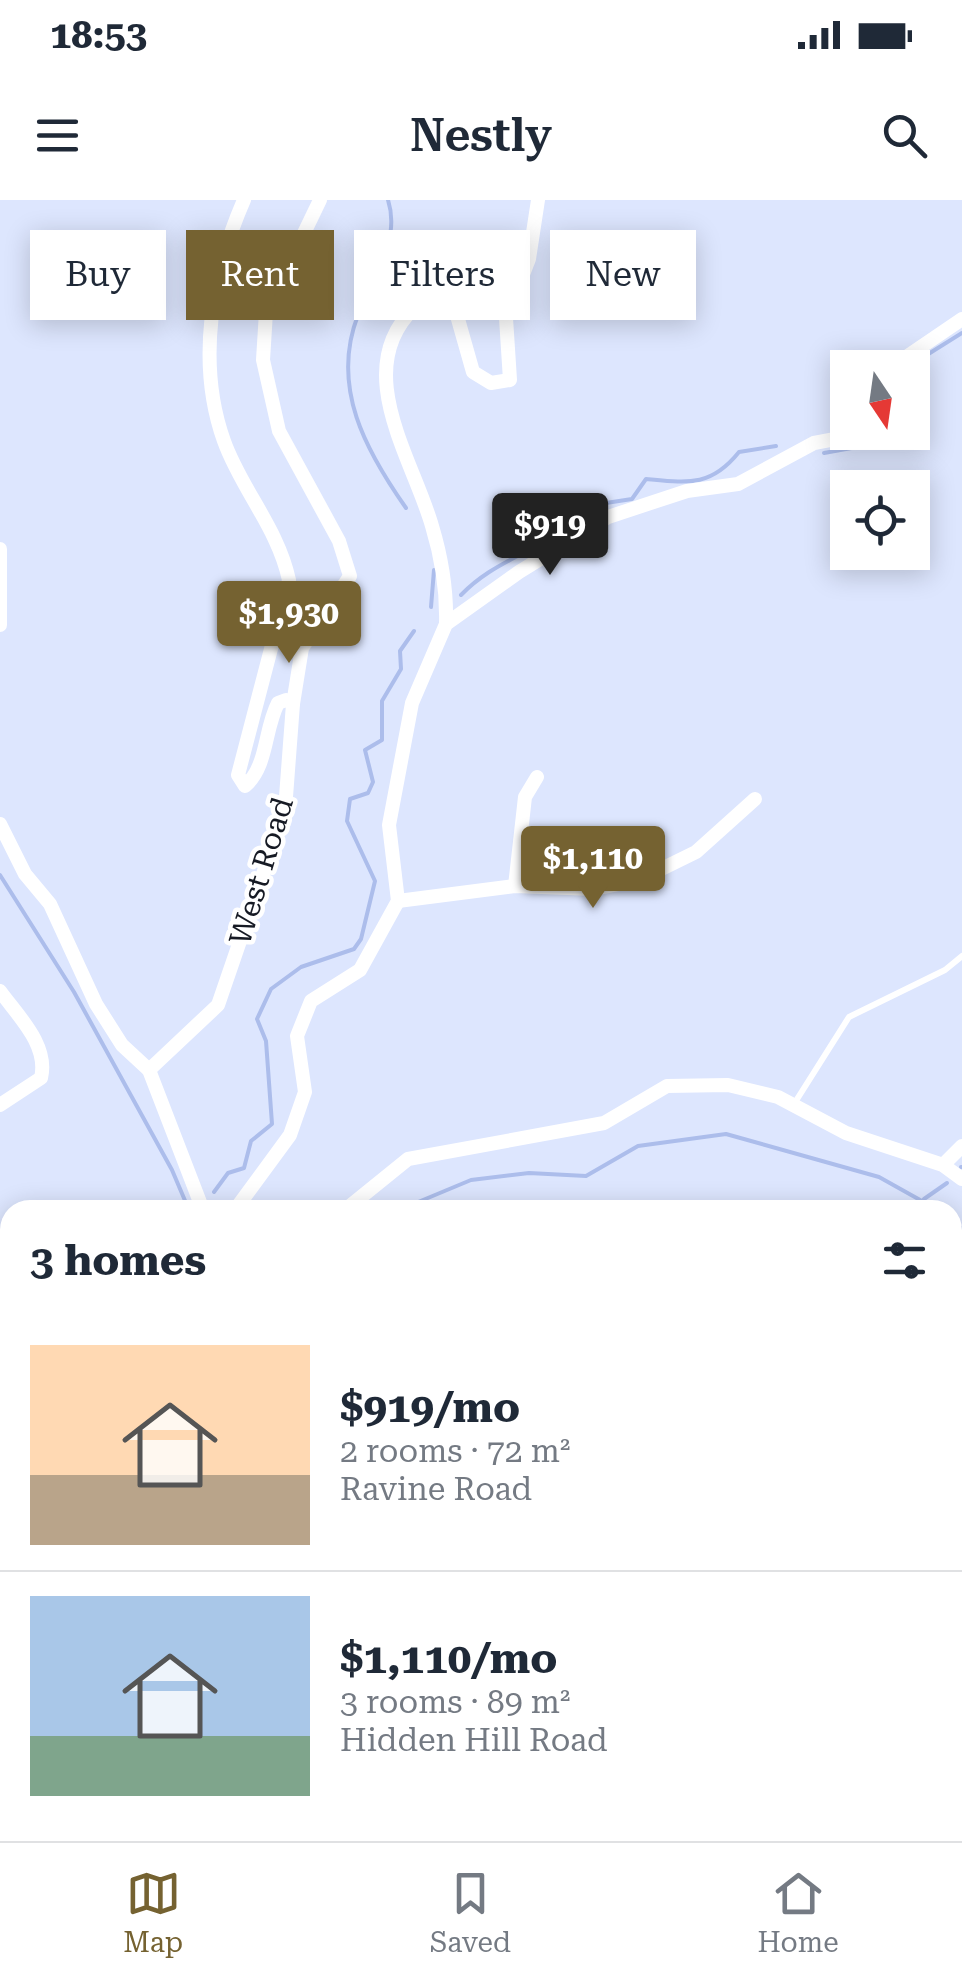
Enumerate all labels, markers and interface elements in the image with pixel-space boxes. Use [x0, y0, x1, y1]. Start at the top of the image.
text: 18:53 [50, 13, 147, 57]
icon: menu [30, 108, 85, 163]
icon: search [877, 108, 932, 163]
text: Nestly [410, 109, 552, 162]
chip: Buy [30, 230, 166, 320]
chip: Rent [186, 230, 334, 320]
chip: Filters [354, 230, 530, 320]
chip: New [550, 230, 696, 320]
north arrow [830, 350, 930, 450]
map controls [830, 350, 930, 570]
button: locate [830, 470, 930, 570]
pin: $919 [491, 493, 609, 578]
text: $919 [514, 506, 586, 544]
pin: $1,930 [208, 581, 370, 666]
text: $1,930 [239, 594, 339, 632]
street label: West Road [222, 793, 300, 949]
pin: $1,110 [512, 826, 674, 911]
text: $1,110 [543, 839, 643, 877]
icon: filters [877, 1233, 932, 1288]
text: 3 homes [30, 1236, 206, 1285]
text: $919/mo [340, 1383, 520, 1432]
icon: home [110, 1385, 230, 1505]
text: 2 rooms · 72 m² [340, 1432, 570, 1470]
text: Ravine Road [340, 1470, 532, 1508]
text: $1,110/mo [340, 1634, 557, 1683]
icon: home [110, 1636, 230, 1756]
text: 3 rooms · 89 m² [340, 1683, 570, 1721]
text: Hidden Hill Road [340, 1721, 608, 1759]
tab: Map [123, 1866, 183, 1959]
tab: Saved [430, 1866, 511, 1959]
tab: Home [758, 1866, 839, 1959]

